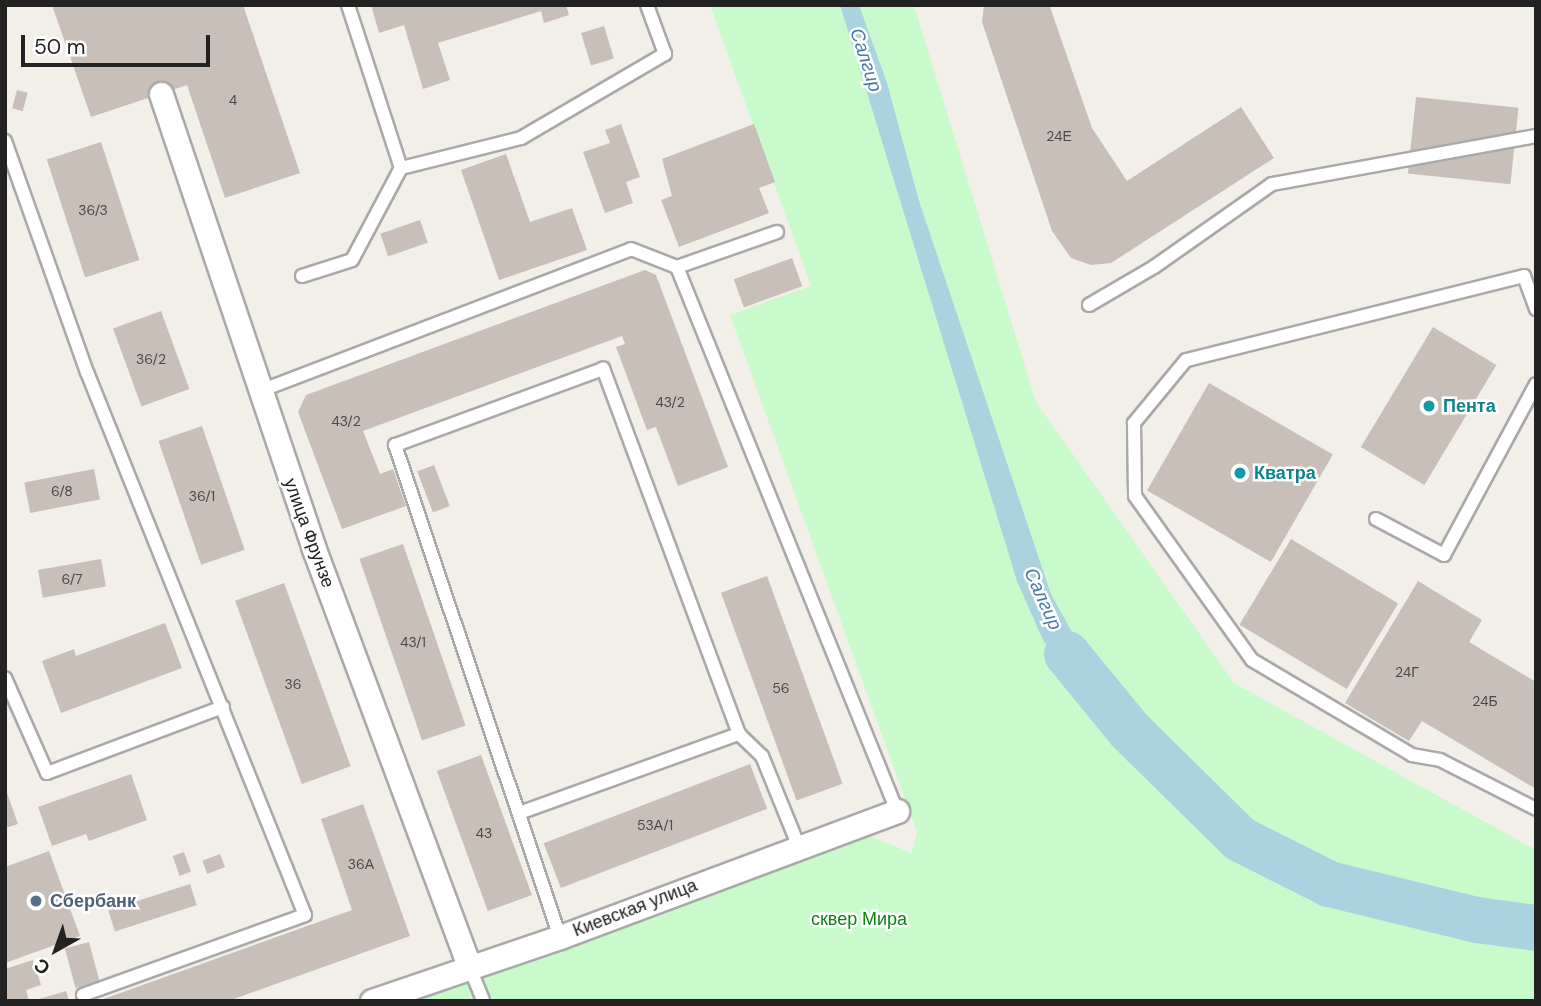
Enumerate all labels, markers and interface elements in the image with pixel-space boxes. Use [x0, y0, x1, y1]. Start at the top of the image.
scale bar [24, 21, 214, 65]
water label: Салгир [845, 25, 887, 95]
text: 50 m [34, 33, 85, 61]
house number: 4 [229, 92, 237, 108]
house number: 24Е [1046, 128, 1072, 144]
house number: 36/3 [78, 202, 108, 218]
house number: 36/2 [136, 351, 166, 367]
house number: 43/2 [655, 394, 685, 410]
place label: Пента [1443, 395, 1496, 417]
marker: Пента [1421, 398, 1437, 414]
house number: 43/2 [331, 413, 361, 429]
place label: Кватра [1254, 462, 1316, 484]
marker: Кватра [1232, 465, 1248, 481]
street label: улица Фрунзе [279, 475, 339, 591]
house number: 6/8 [51, 483, 73, 499]
house number: 36/1 [189, 488, 215, 504]
water label: Салгир [1019, 564, 1067, 634]
house number: 6/7 [61, 571, 83, 587]
house number: 43/1 [400, 634, 426, 650]
house number: 24Г [1395, 664, 1419, 680]
house number: 36 [284, 676, 302, 692]
house number: 56 [772, 680, 790, 696]
house number: 24Б [1472, 693, 1498, 709]
house number: 53А/1 [637, 817, 673, 833]
house number: 43 [476, 825, 492, 841]
house number: 36А [348, 856, 374, 872]
street label: Киевская улица [570, 874, 700, 942]
place label: Сбербанк [50, 890, 136, 912]
marker: Сбербанк [28, 893, 44, 909]
park label: сквер Мира [811, 908, 907, 930]
north arrow [21, 915, 91, 985]
text: С [29, 952, 55, 980]

